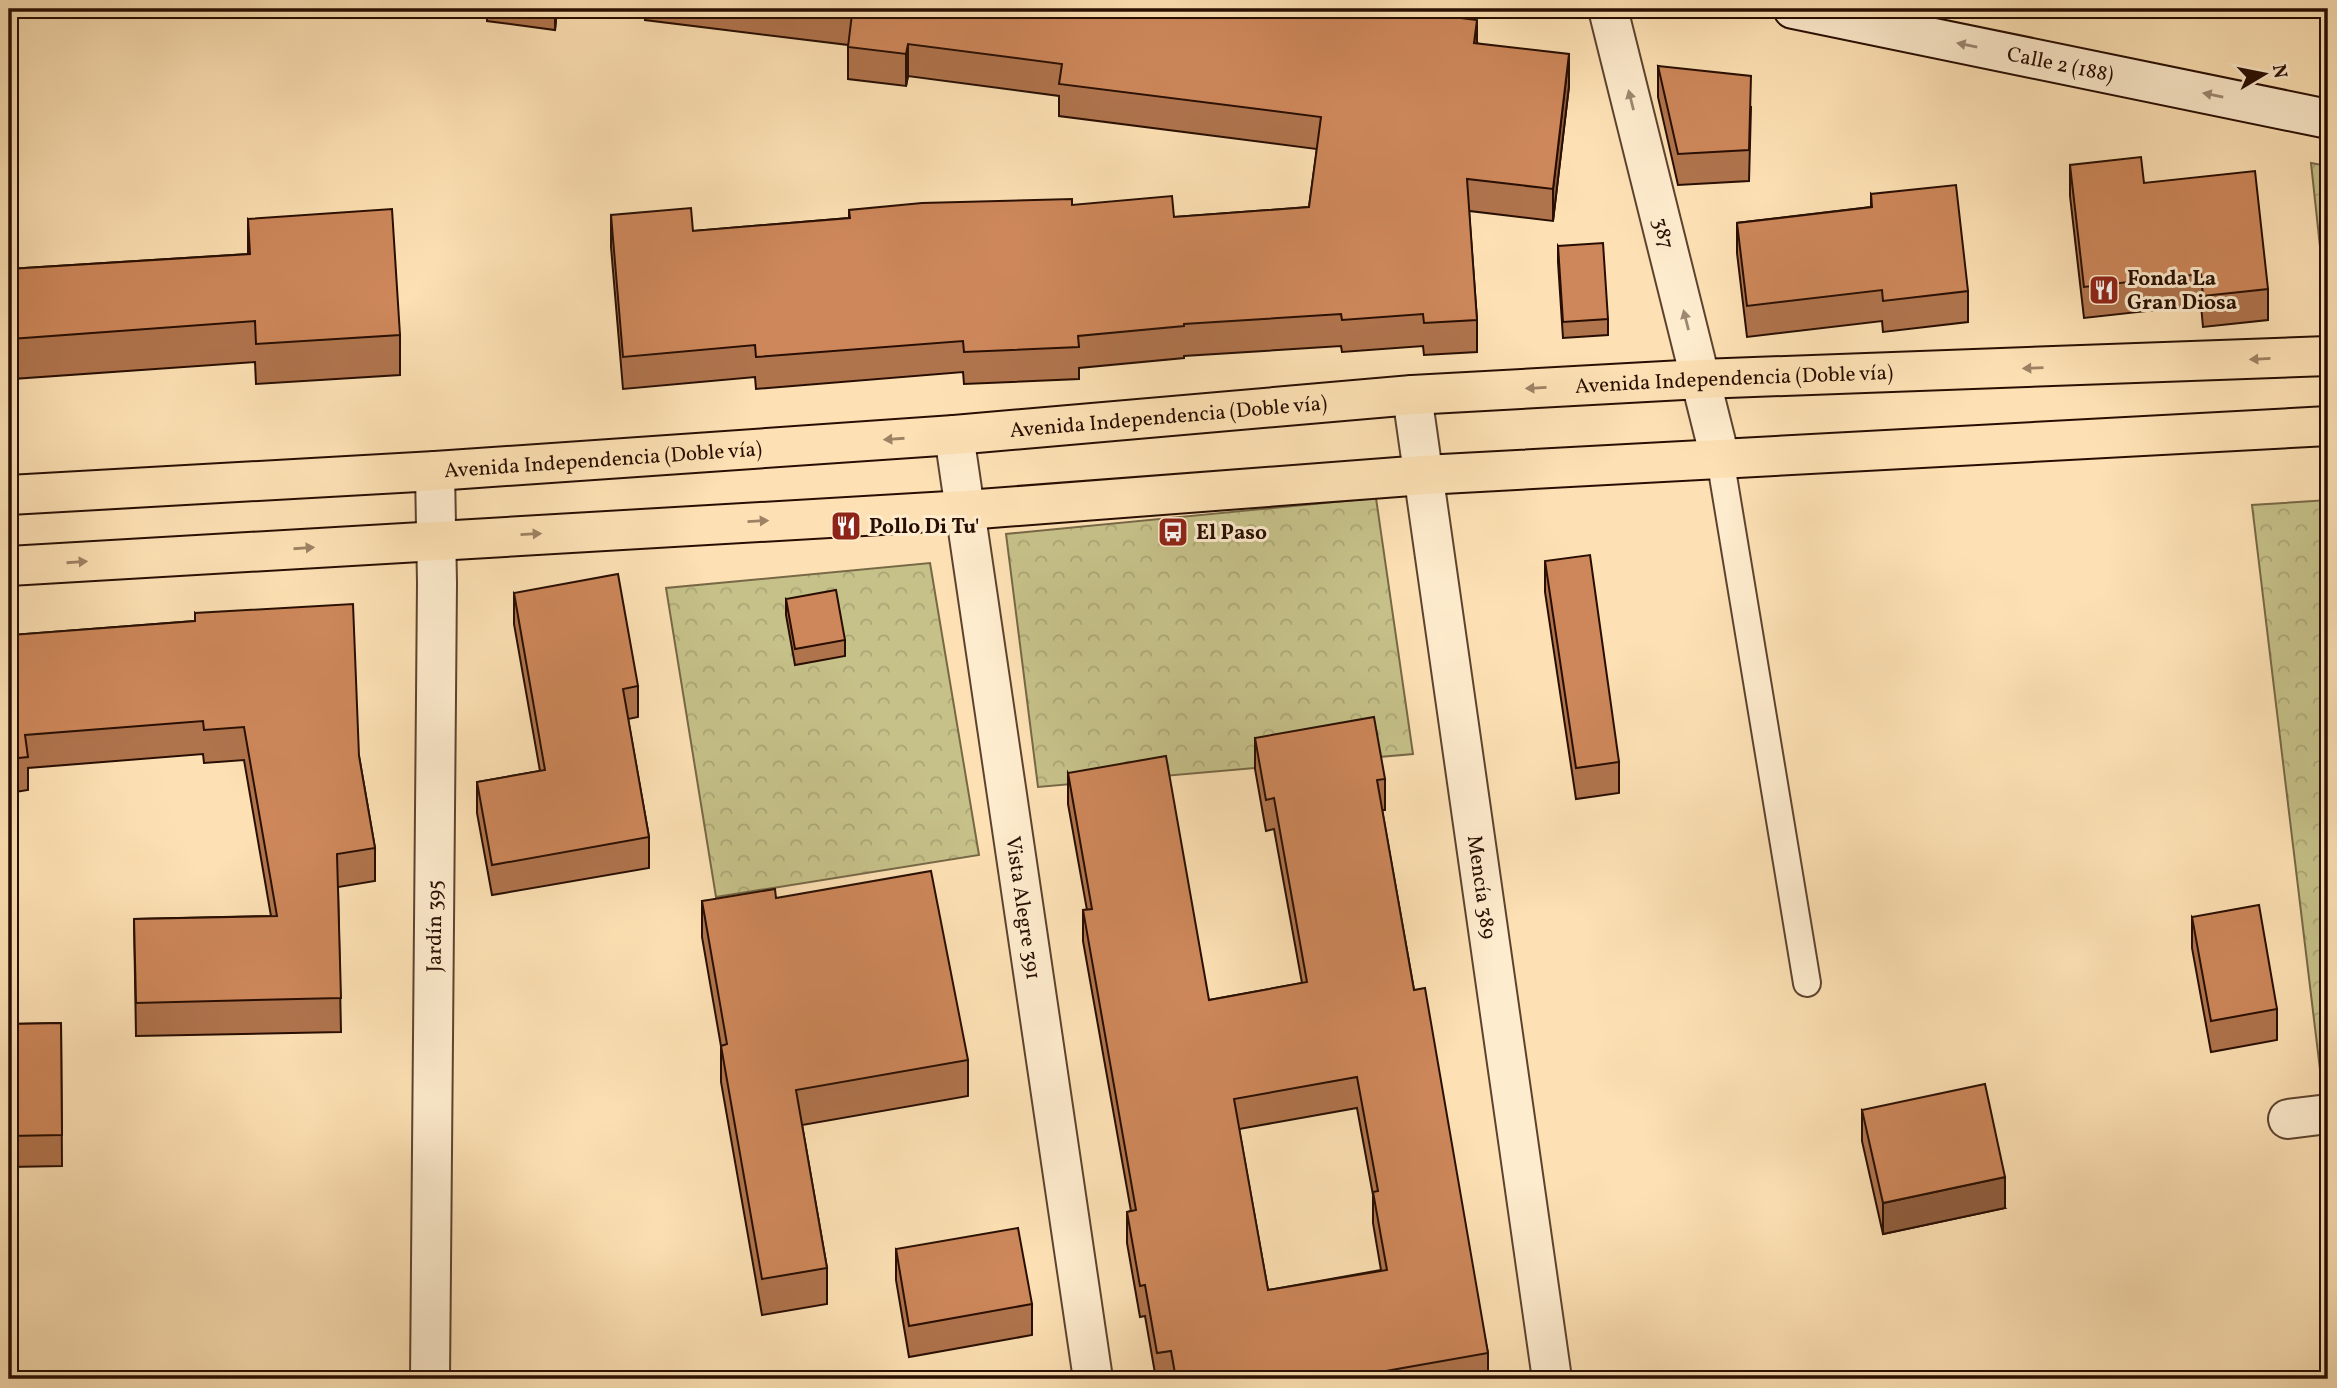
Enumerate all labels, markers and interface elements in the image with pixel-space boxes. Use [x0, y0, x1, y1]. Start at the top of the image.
north arrow [2228, 38, 2298, 108]
one-way arrow [1956, 39, 1978, 50]
street label: Calle 2 (188) [2004, 40, 2116, 91]
text: N [2265, 62, 2293, 81]
one-way arrow [1625, 88, 1636, 110]
one-way arrow [2202, 90, 2224, 101]
street label: 387 [1645, 215, 1680, 252]
place label: Fonda La Gran Diosa [2127, 265, 2237, 318]
restaurant icon: Fonda La Gran Diosa [2087, 273, 2121, 307]
one-way arrow [1680, 309, 1691, 331]
one-way arrow [2249, 354, 2271, 365]
street label: Avenida Independencia (Doble vía) [1574, 359, 1894, 402]
one-way arrow [2022, 362, 2044, 373]
one-way arrow [1525, 383, 1547, 394]
street label: Avenida Independencia (Doble vía) [1008, 389, 1328, 446]
one-way arrow [883, 434, 905, 445]
street label: Avenida Independencia (Doble vía) [443, 435, 763, 486]
restaurant icon: Pollo Di Tu' [829, 509, 863, 543]
place label: Pollo Di Tu' [869, 513, 980, 542]
bus stop icon: El Paso [1156, 515, 1190, 549]
one-way arrow [747, 516, 769, 527]
place label: El Paso [1196, 519, 1267, 548]
one-way arrow [520, 528, 542, 539]
one-way arrow [293, 542, 315, 553]
one-way arrow [66, 556, 88, 567]
street label: Vista Alegre 391 [997, 834, 1047, 982]
street label: Mencía 389 [1459, 834, 1502, 941]
street label: Jardín 395 [421, 880, 450, 972]

